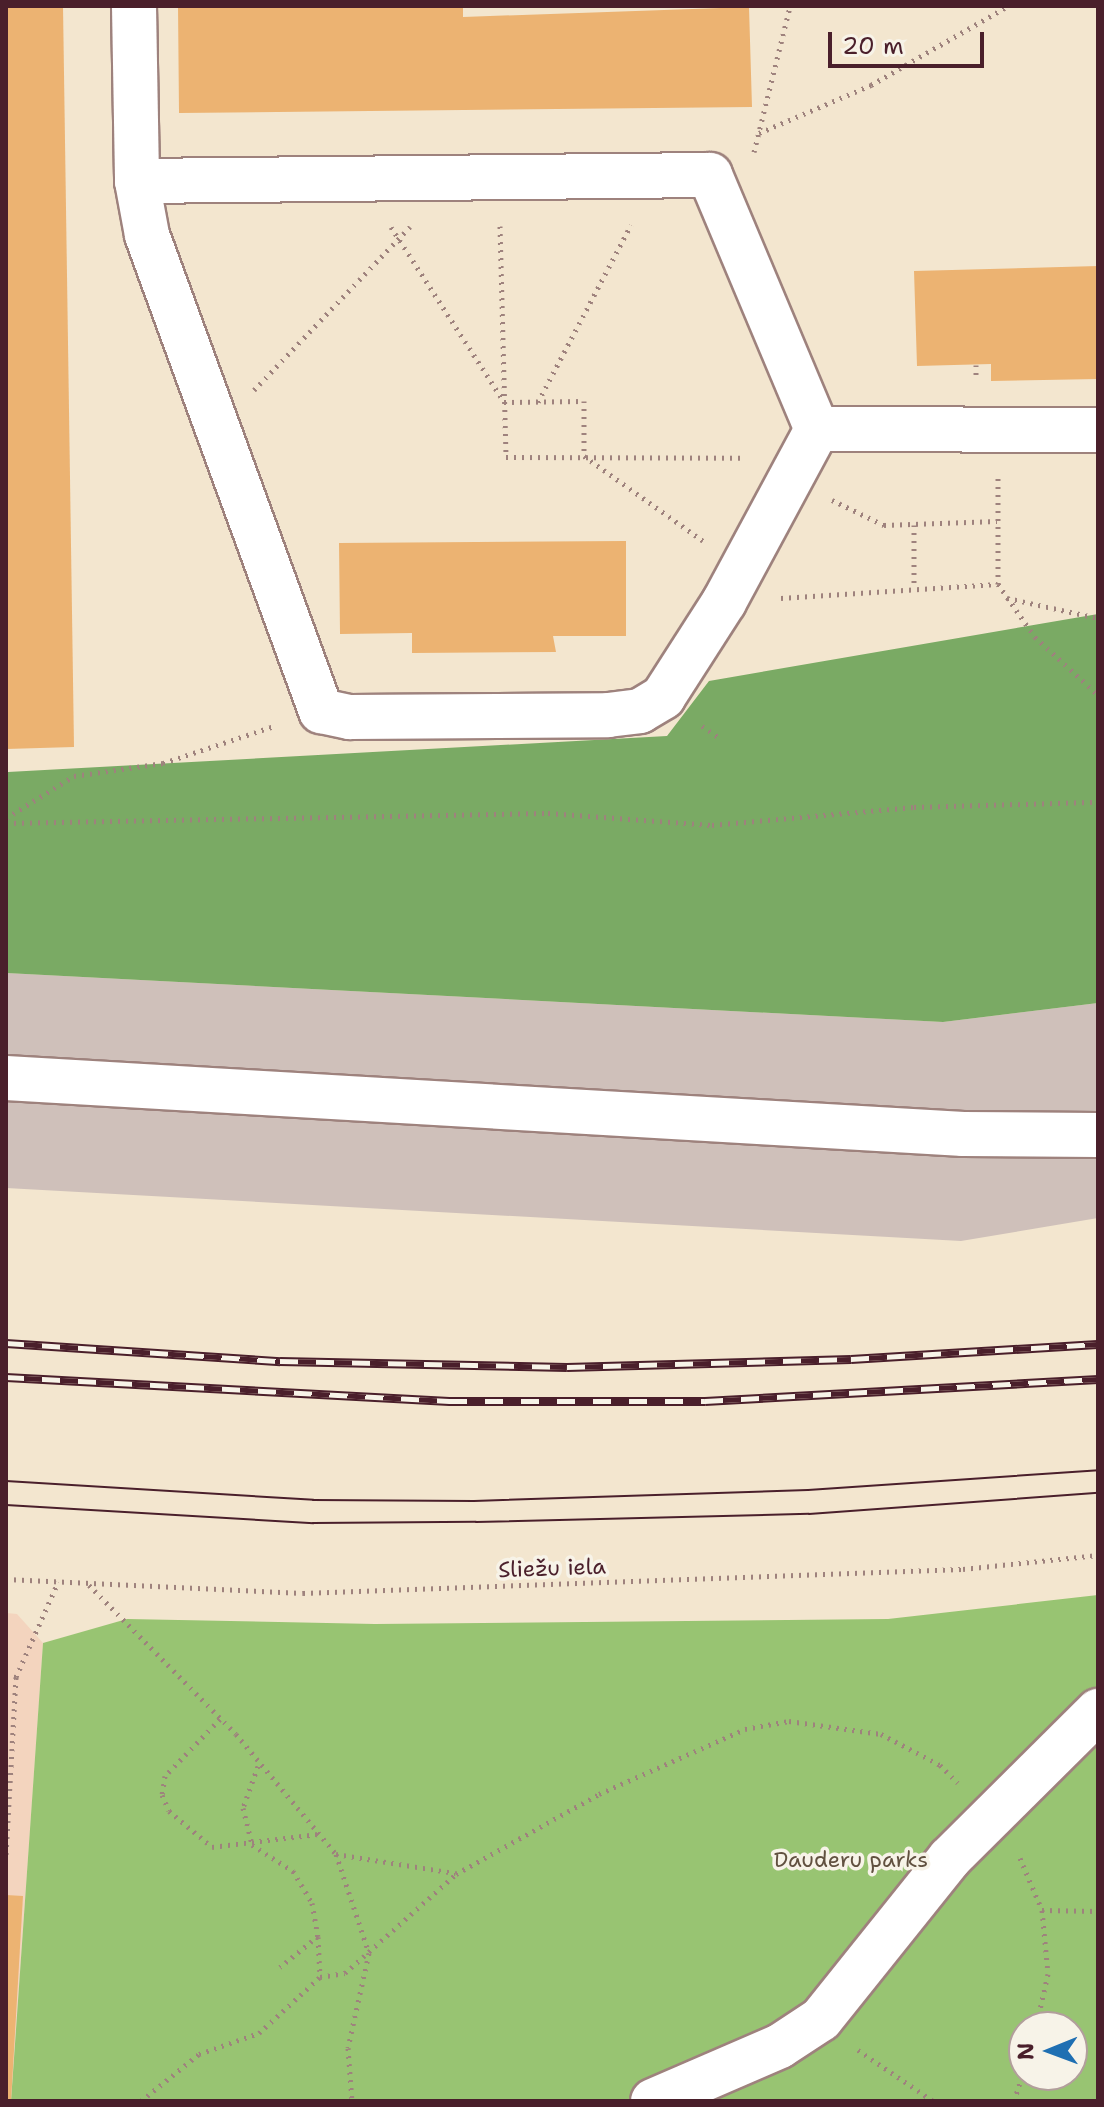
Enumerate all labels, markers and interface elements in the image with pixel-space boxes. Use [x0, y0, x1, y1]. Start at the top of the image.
scale bar [832, 16, 988, 66]
text: 20 m [842, 30, 904, 62]
street label: Sliežu iela [498, 1553, 606, 1583]
park label: Dauderu parks [774, 1847, 928, 1873]
north arrow [1008, 2011, 1088, 2091]
text: N [1011, 2042, 1040, 2060]

